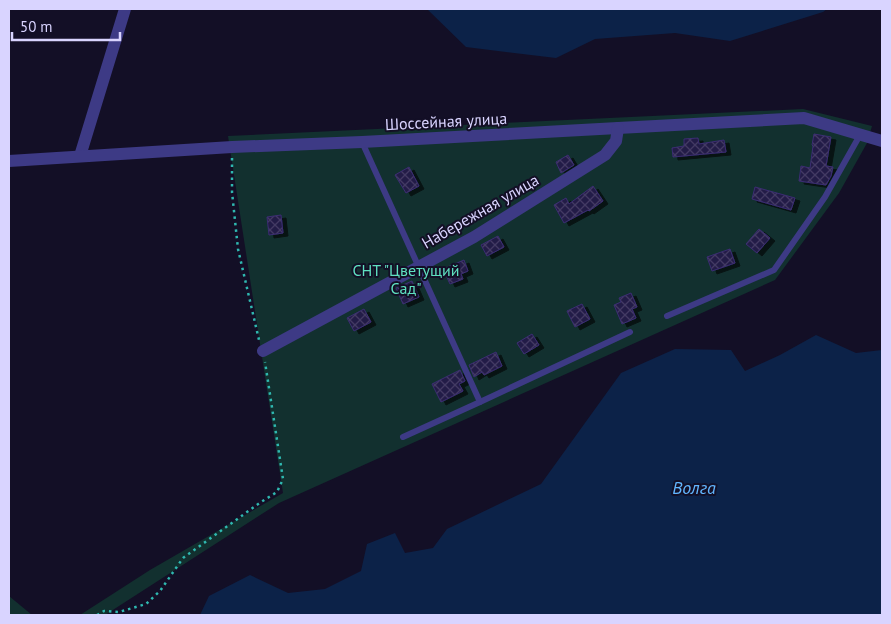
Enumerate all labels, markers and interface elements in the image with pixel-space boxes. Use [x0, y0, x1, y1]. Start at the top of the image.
scale bar [12, 10, 120, 42]
text: 50 m [20, 17, 53, 36]
street label: Шоссейная улица [384, 108, 508, 134]
street label: Набережная улица [418, 169, 542, 253]
park label: СНТ "Цветущий Сад" [352, 260, 460, 298]
water label: Волга [672, 476, 716, 499]

